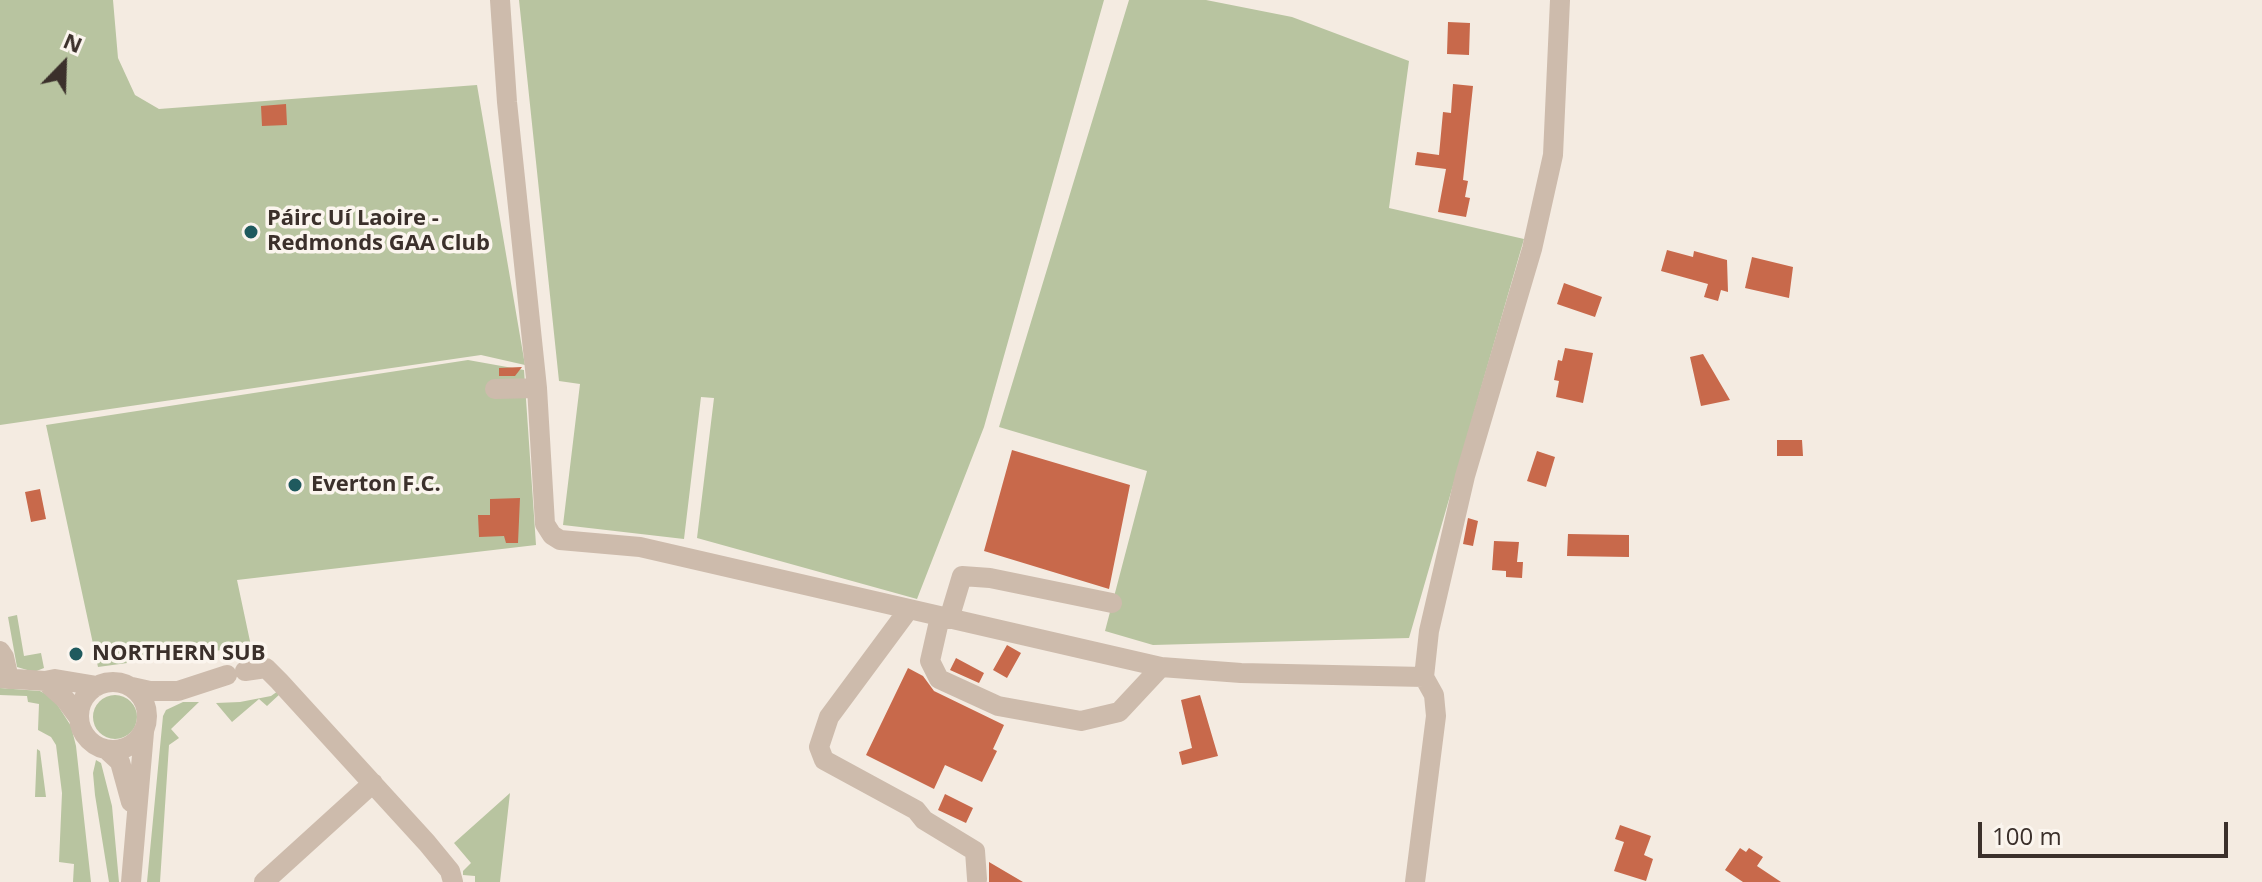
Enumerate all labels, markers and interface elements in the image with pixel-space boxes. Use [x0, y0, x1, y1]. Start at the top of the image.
north arrow [24, 24, 104, 104]
text: N [59, 25, 87, 59]
place label: Páirc Uí Laoire - Redmonds GAA Club [267, 206, 490, 258]
marker: Páirc Uí Laoire - Redmonds GAA Club [242, 223, 260, 241]
place label: Everton F.C. [311, 472, 441, 498]
marker: Everton F.C. [286, 476, 304, 494]
place label: NORTHERN SUB [92, 641, 265, 667]
marker: NORTHERN SUB [67, 645, 85, 663]
scale bar [1982, 806, 2232, 856]
text: 100 m [1992, 819, 2062, 852]

